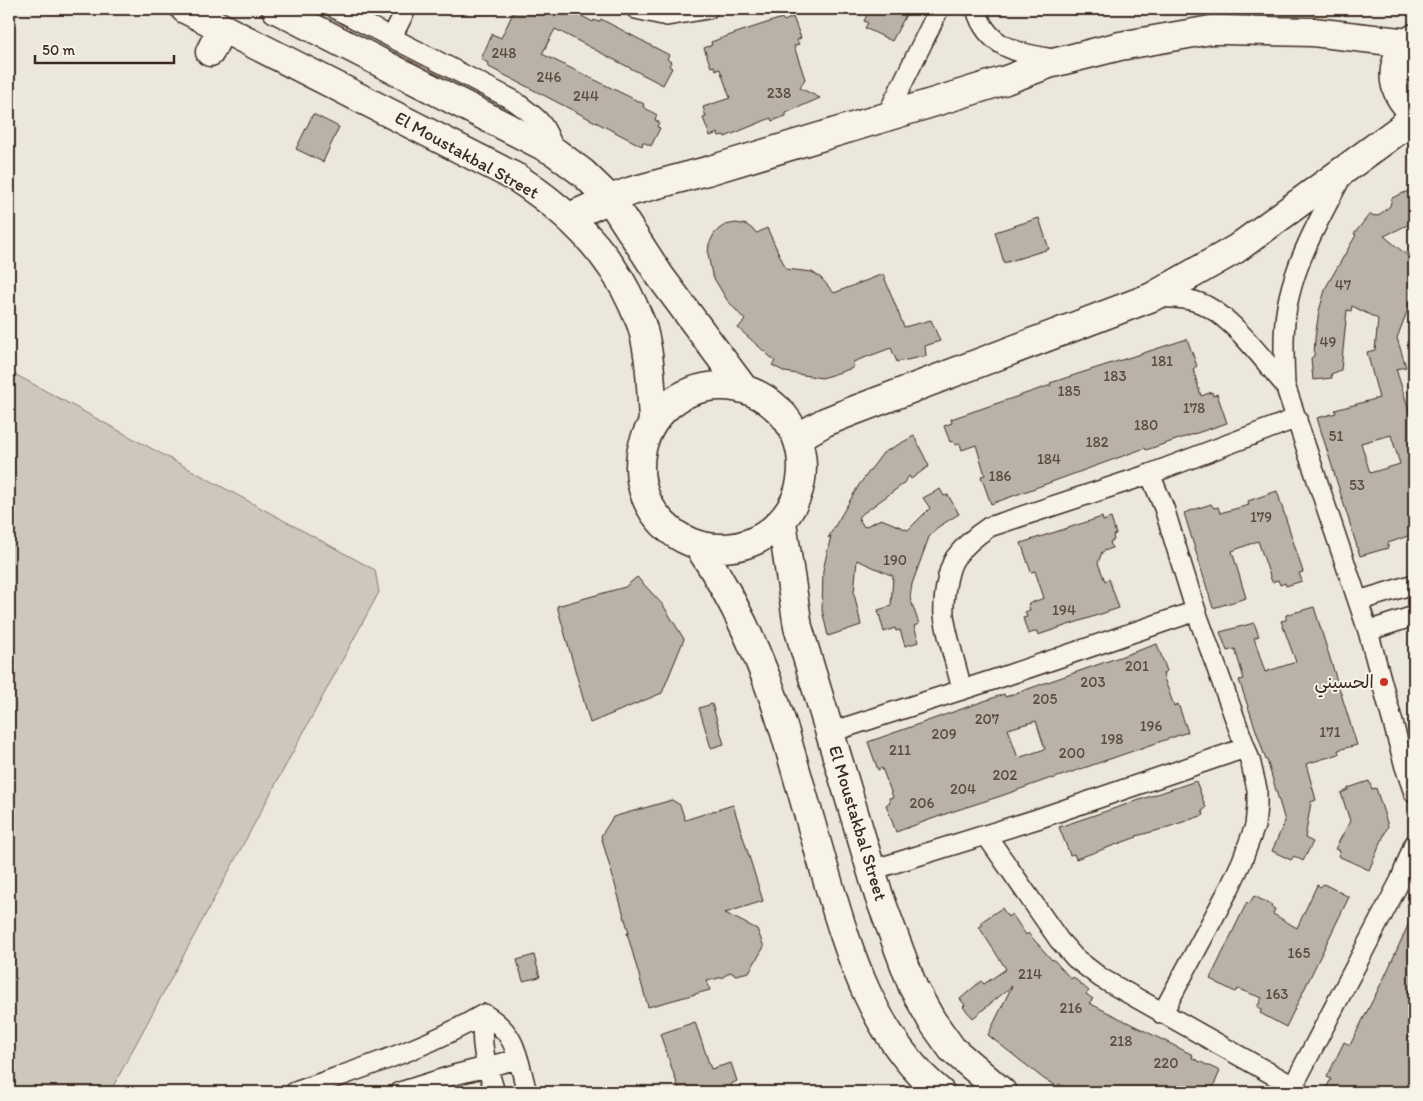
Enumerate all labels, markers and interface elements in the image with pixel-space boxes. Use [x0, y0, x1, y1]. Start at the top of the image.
scale bar [35, 32, 174, 64]
text: 50 m [42, 41, 75, 59]
house number: 248 [491, 44, 517, 62]
house number: 246 [537, 68, 561, 86]
house number: 238 [767, 84, 791, 102]
house number: 244 [573, 87, 599, 105]
street label: El Moustakbal Street [391, 106, 543, 204]
house number: 47 [1335, 276, 1352, 294]
house number: 49 [1320, 333, 1337, 351]
house number: 181 [1151, 352, 1173, 370]
house number: 183 [1103, 367, 1127, 385]
house number: 185 [1057, 382, 1081, 400]
house number: 178 [1183, 399, 1205, 417]
house number: 180 [1134, 416, 1158, 434]
house number: 51 [1329, 427, 1343, 445]
house number: 182 [1085, 433, 1109, 451]
house number: 184 [1037, 450, 1061, 468]
house number: 186 [988, 467, 1012, 485]
house number: 53 [1349, 476, 1365, 494]
house number: 179 [1250, 508, 1272, 526]
house number: 190 [883, 551, 907, 569]
house number: 194 [1052, 601, 1076, 619]
house number: 201 [1125, 657, 1149, 675]
place label: الحسيني [1315, 671, 1374, 698]
house number: 203 [1080, 673, 1106, 691]
marker: الحسيني [1378, 676, 1390, 688]
house number: 205 [1032, 690, 1058, 708]
house number: 207 [975, 710, 1000, 728]
house number: 196 [1140, 717, 1162, 735]
house number: 171 [1319, 723, 1341, 741]
house number: 209 [932, 725, 957, 743]
house number: 198 [1100, 730, 1124, 748]
house number: 211 [889, 741, 911, 759]
street label: El Moustakbal Street [824, 743, 892, 904]
house number: 200 [1059, 744, 1085, 762]
house number: 202 [992, 766, 1018, 784]
house number: 204 [950, 780, 976, 798]
house number: 206 [909, 794, 935, 812]
house number: 165 [1288, 944, 1311, 962]
house number: 214 [1018, 965, 1042, 983]
house number: 163 [1265, 985, 1289, 1003]
house number: 216 [1060, 999, 1082, 1017]
house number: 218 [1109, 1032, 1133, 1050]
house number: 220 [1153, 1054, 1179, 1072]

